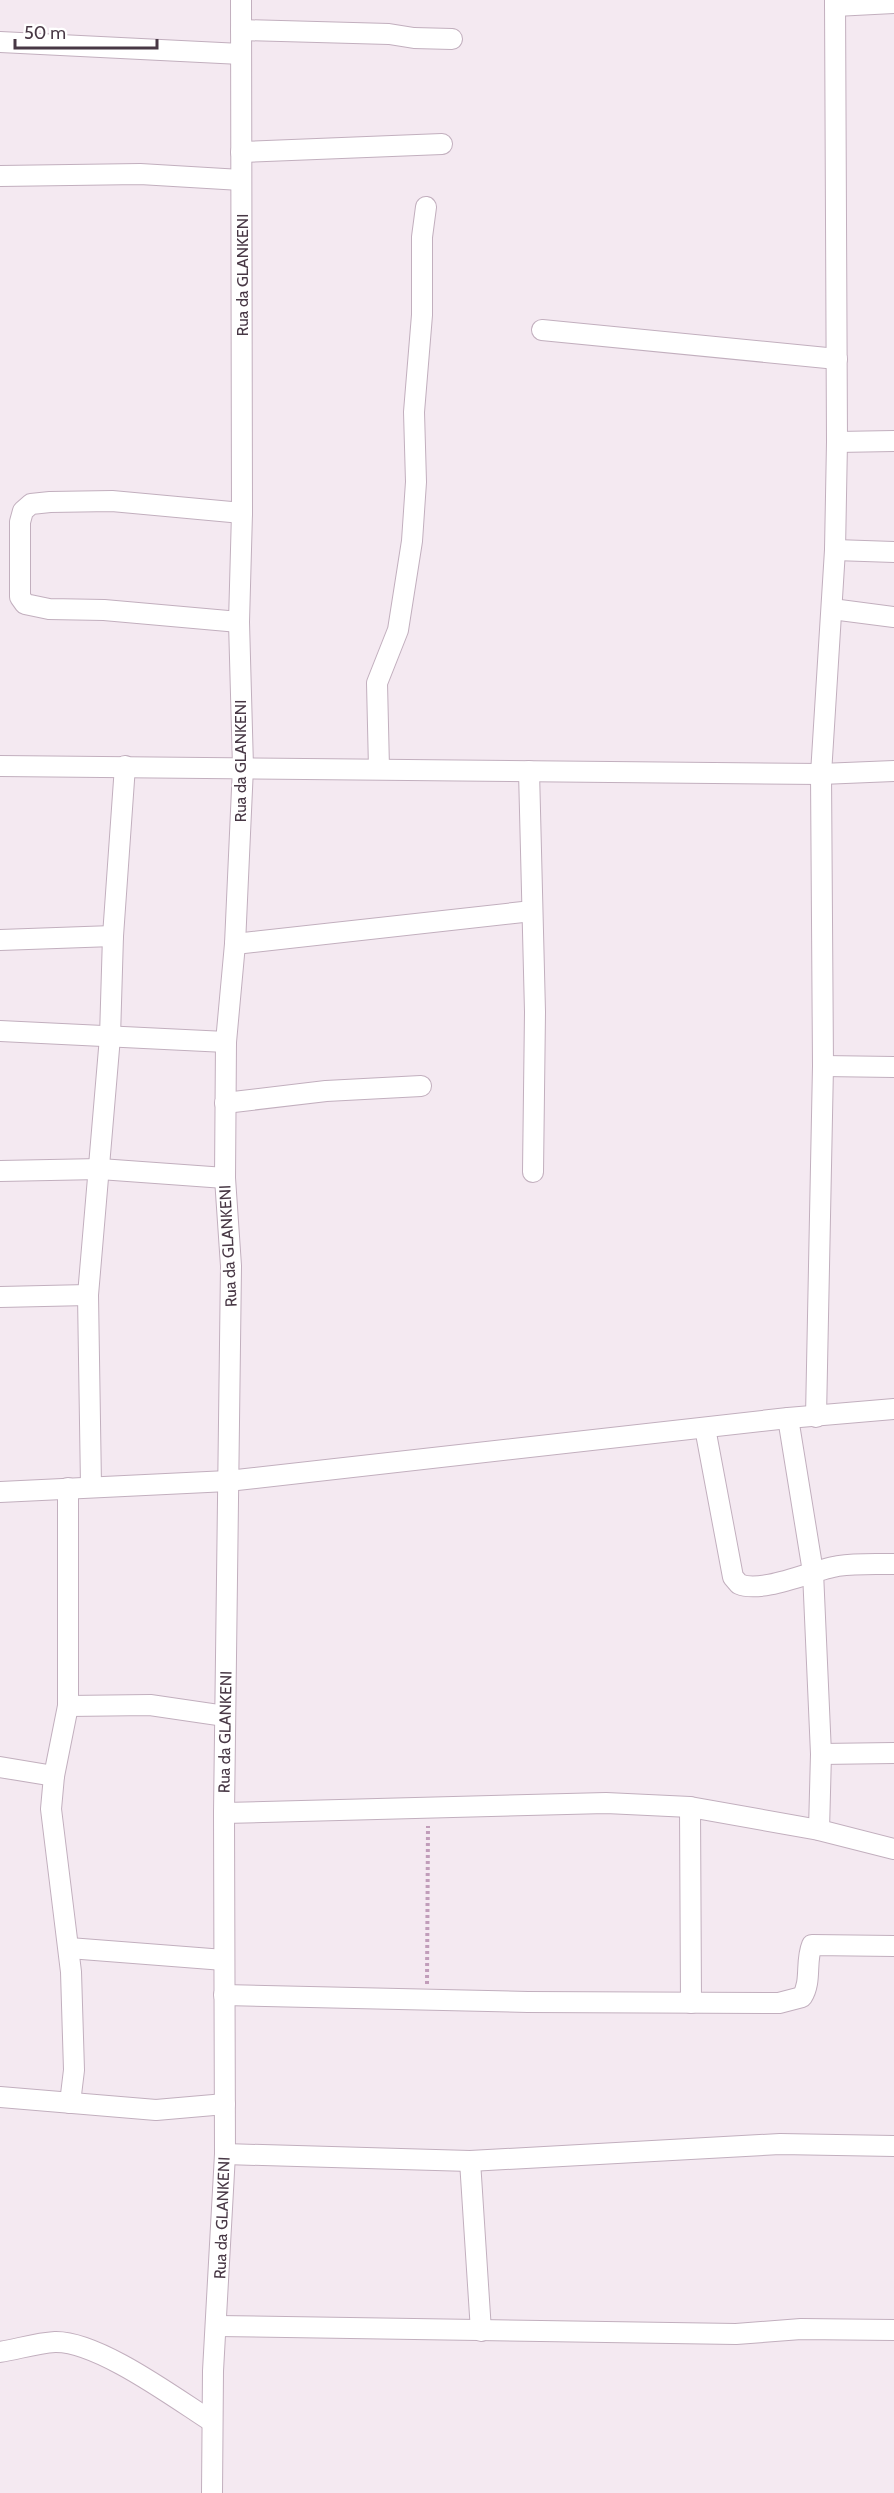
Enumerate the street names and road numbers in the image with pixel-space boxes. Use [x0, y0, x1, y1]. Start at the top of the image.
street label: Rua da GLANKENI [233, 214, 252, 336]
street label: Rua da GLANKENI [231, 700, 250, 822]
street label: Rua da GLANKENI [215, 1184, 241, 1308]
street label: Rua da GLANKENI [214, 1671, 236, 1793]
street label: Rua da GLANKENI [210, 2156, 234, 2280]

